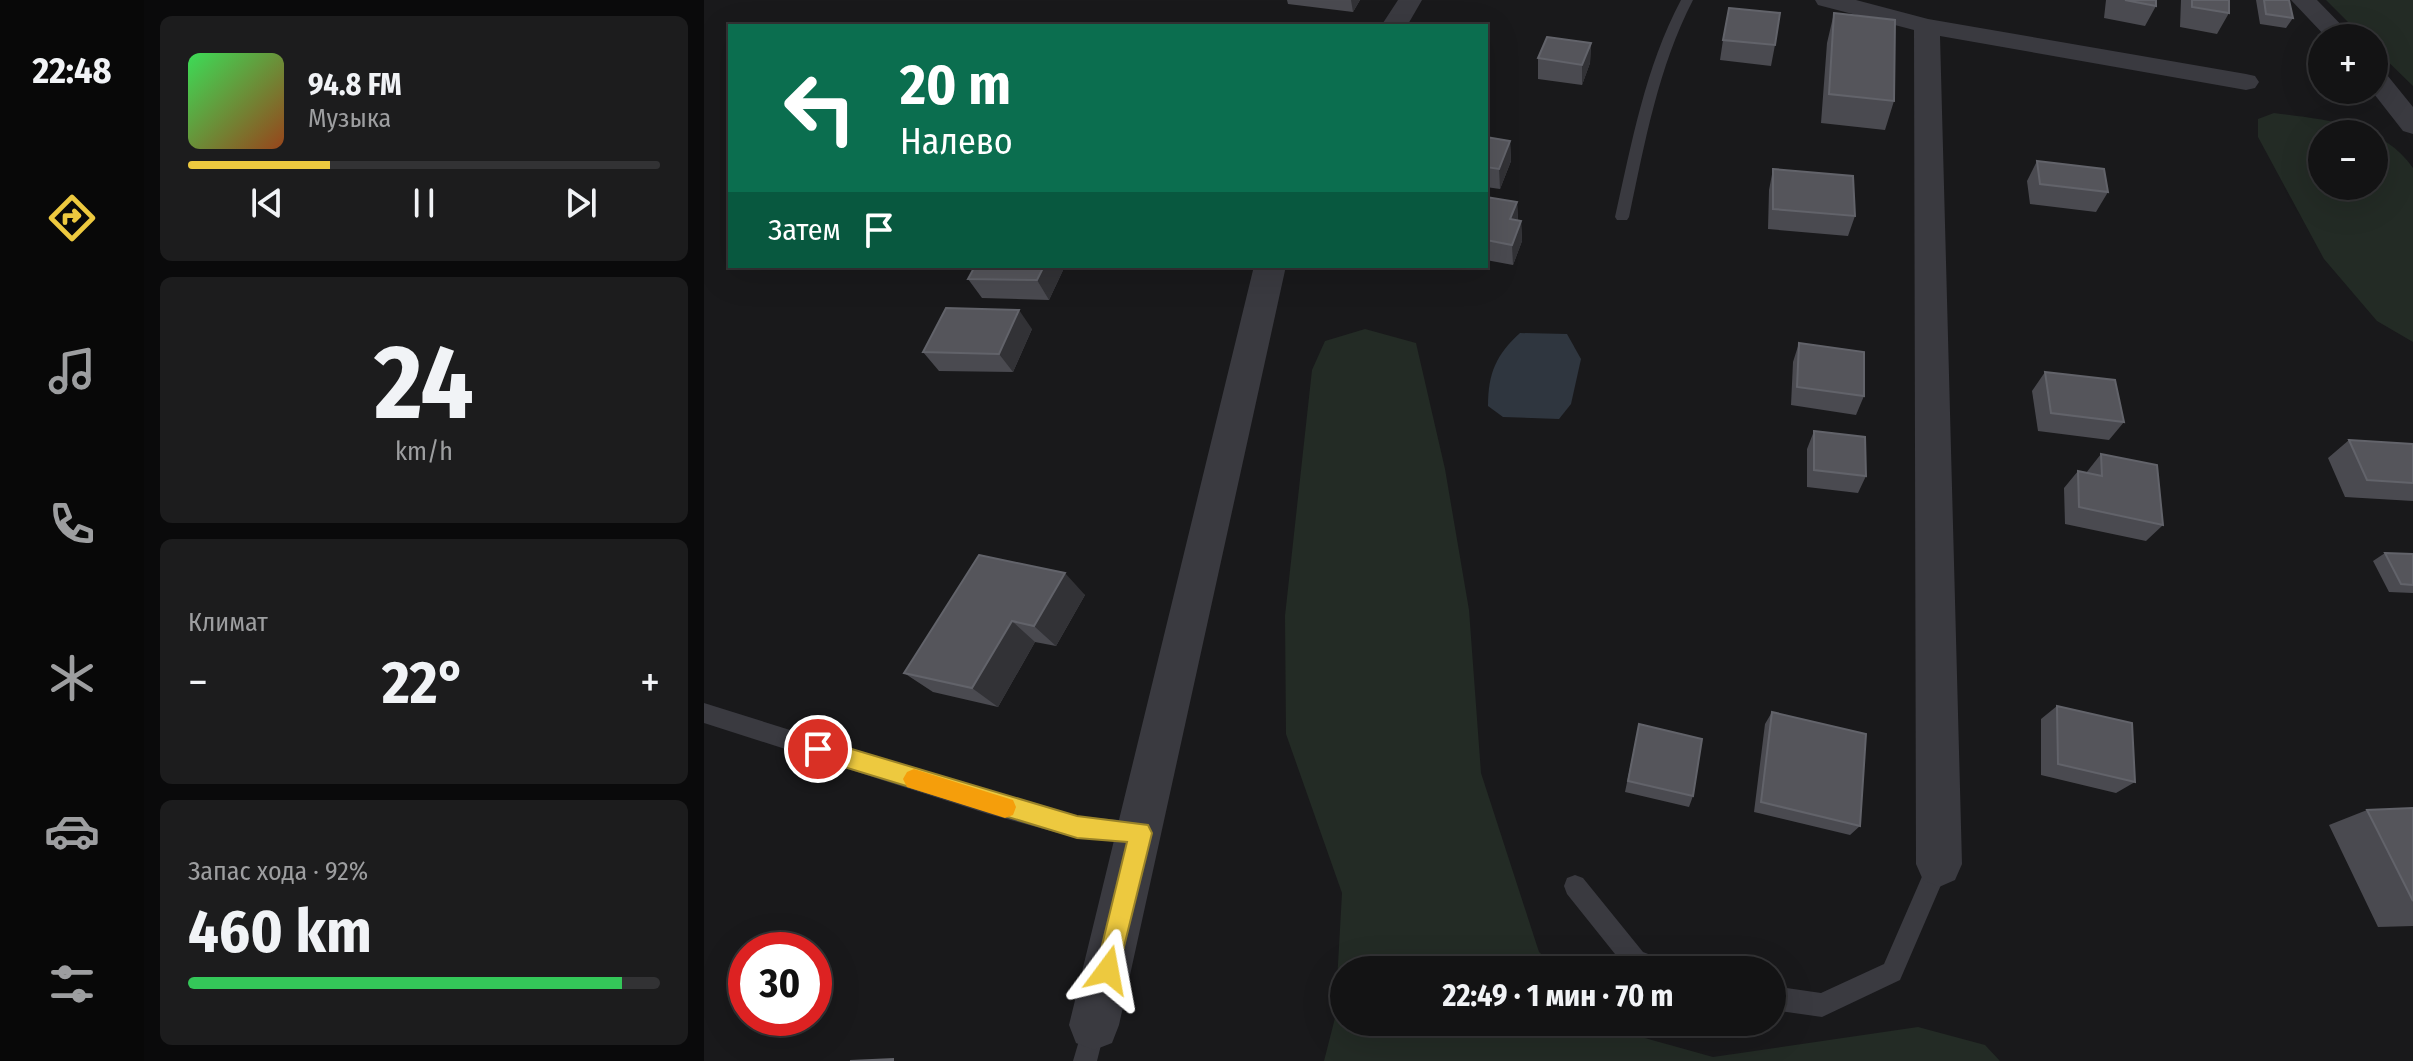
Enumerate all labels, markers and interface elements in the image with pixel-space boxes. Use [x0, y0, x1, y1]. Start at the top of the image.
map controls [2308, 24, 2388, 200]
button: + [2308, 24, 2388, 104]
text: 22:48 [33, 49, 111, 93]
text: 20 m [900, 52, 1011, 119]
icon: left [768, 56, 872, 160]
text: 94.8 FM [308, 67, 402, 103]
text: Музыка [308, 103, 391, 134]
text: Налево [900, 120, 1013, 164]
button: − [2308, 120, 2388, 200]
icon: previous [245, 181, 289, 225]
icon: pause [402, 181, 446, 225]
icon: next [559, 181, 603, 225]
icon: directions [44, 190, 100, 246]
icon: arrive [857, 208, 901, 252]
text: Затем [768, 212, 841, 248]
text: 24 [374, 321, 474, 446]
icon: music [44, 343, 100, 399]
text: km/h [395, 436, 453, 467]
icon: phone [44, 496, 100, 552]
text: Климат [188, 607, 268, 638]
text: 22° [382, 647, 466, 719]
icon: climate [44, 650, 100, 706]
text: − [188, 656, 208, 709]
text: + [640, 656, 660, 709]
pin [784, 715, 852, 783]
icon: arrive [796, 727, 840, 771]
icon: car [44, 803, 100, 859]
text: Запас хода · 92% [188, 856, 368, 887]
text: 460 km [188, 896, 372, 968]
position arrow [1066, 928, 1150, 1012]
speed limit sign: 30 [728, 932, 832, 1036]
icon: filters [44, 956, 100, 1012]
text: 22:49 · 1 мин · 70 m [1443, 978, 1673, 1014]

